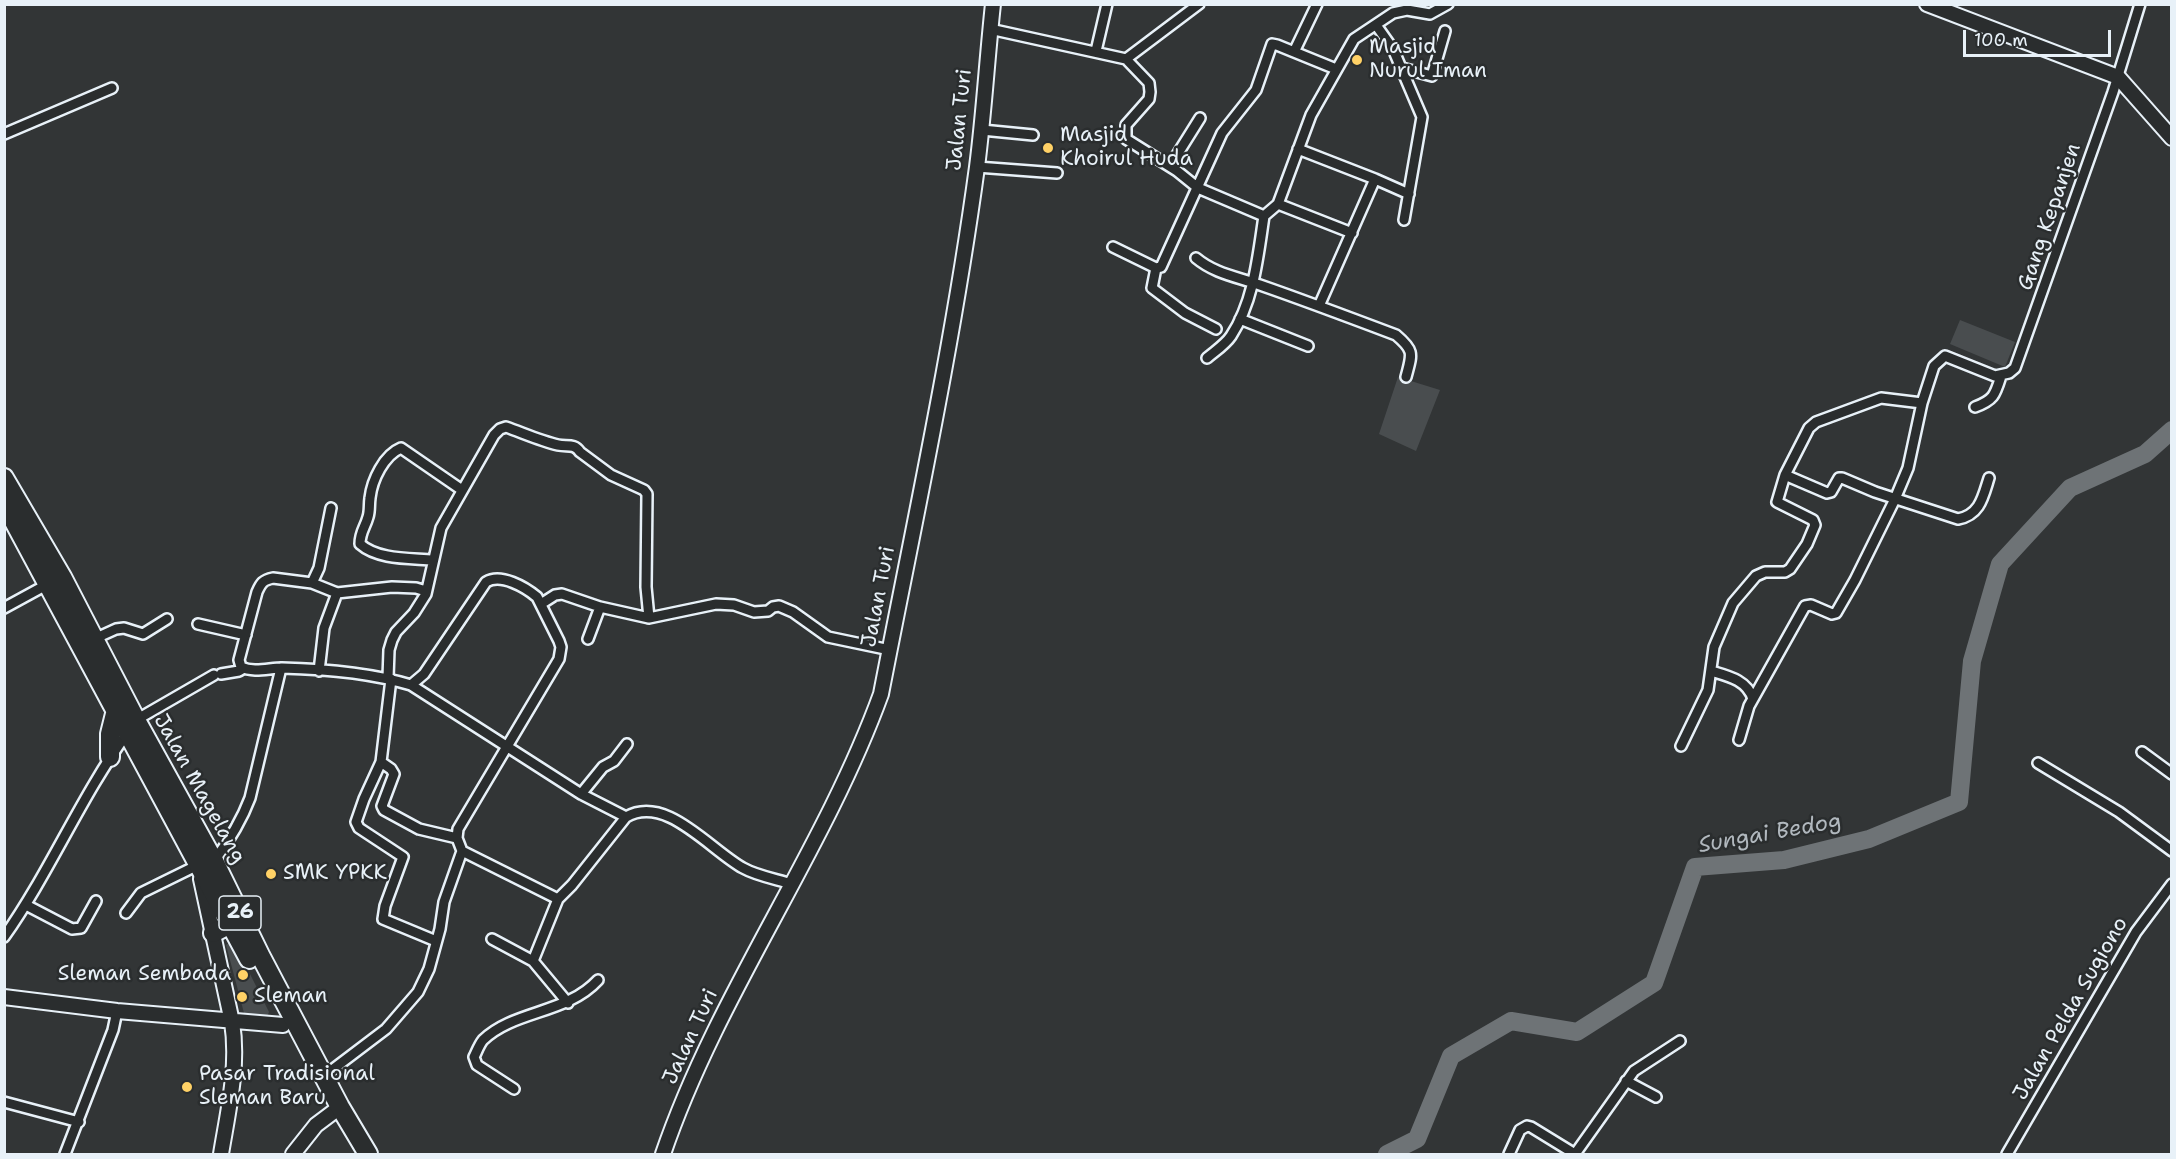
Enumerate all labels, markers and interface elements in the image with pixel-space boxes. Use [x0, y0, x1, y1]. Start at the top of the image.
scale bar [1966, 18, 2114, 56]
text: 100 m [1974, 28, 2028, 52]
place label: Masjid Nurul Iman [1369, 35, 1487, 85]
marker: Masjid Nurul Iman [1350, 53, 1364, 67]
street label: Jalan Turi [942, 68, 978, 172]
place label: Masjid Khoirul Huda [1060, 123, 1193, 173]
street label: Gang Kepanjen [2013, 140, 2087, 294]
marker: Masjid Khoirul Huda [1041, 141, 1055, 155]
street label: Jalan Turi [857, 544, 901, 650]
street label: Jalan Magelang [148, 710, 250, 868]
water label: Sungai Bedog [1696, 808, 1844, 860]
place label: SMK YPKK [283, 861, 387, 887]
marker: SMK YPKK [264, 867, 278, 881]
road number: 26 [219, 896, 261, 930]
street label: Jalan Pelda Sugiono [2008, 913, 2134, 1105]
place label: Sleman Sembada [58, 962, 231, 988]
marker: Sleman Sembada [236, 968, 250, 982]
place label: Sleman [254, 984, 327, 1010]
street label: Jalan Turi [658, 985, 724, 1089]
marker: Sleman [235, 990, 249, 1004]
place label: Pasar Tradisional Sleman Baru [199, 1062, 375, 1112]
marker: Pasar Tradisional Sleman Baru [180, 1080, 194, 1094]

